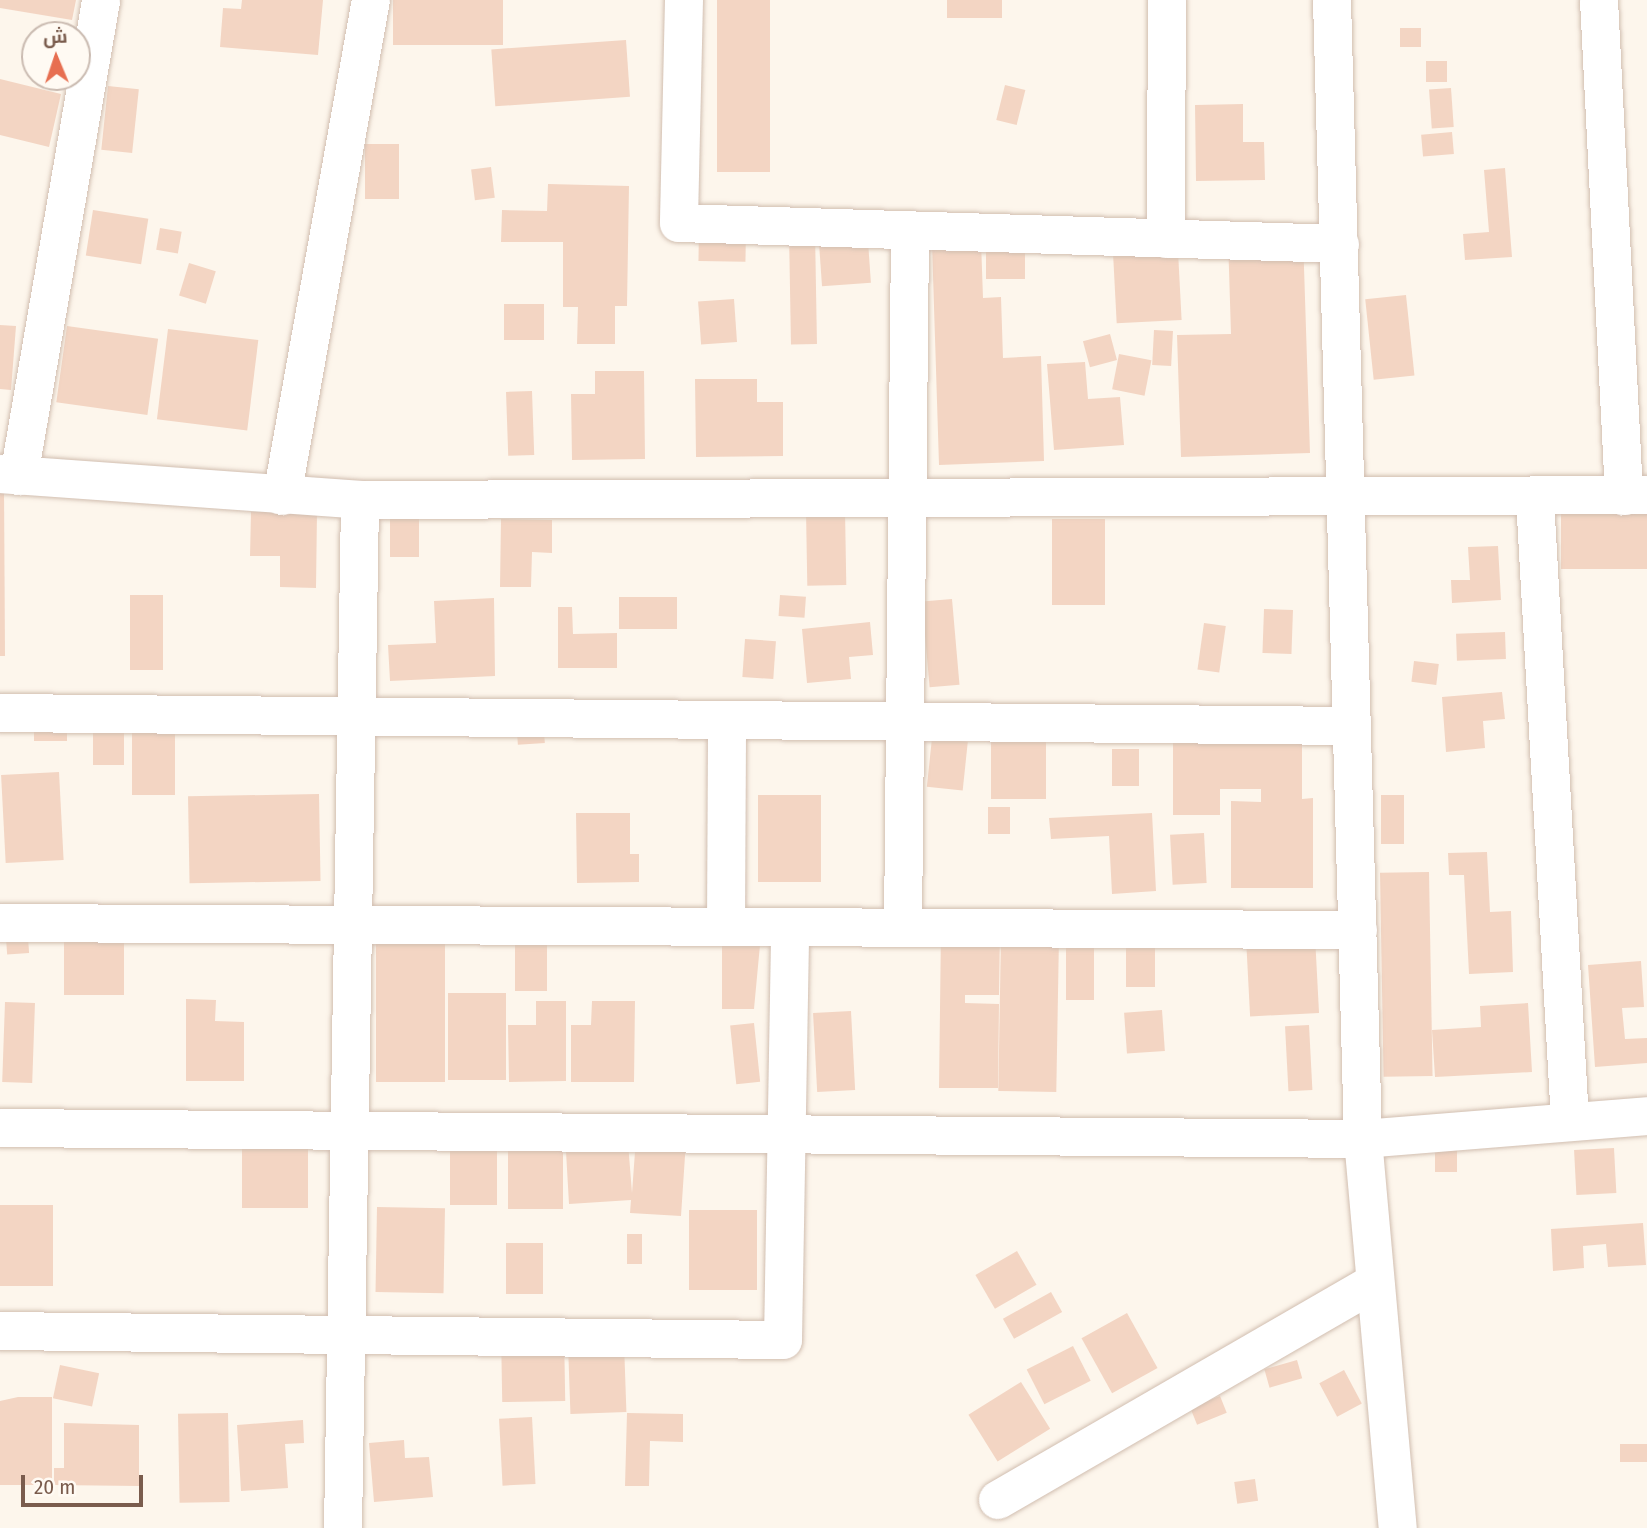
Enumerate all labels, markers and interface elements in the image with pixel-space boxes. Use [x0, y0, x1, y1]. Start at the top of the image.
north arrow [21, 21, 91, 91]
text: ش [43, 25, 68, 48]
scale bar [24, 1462, 147, 1506]
text: 20 m [34, 1474, 75, 1500]

